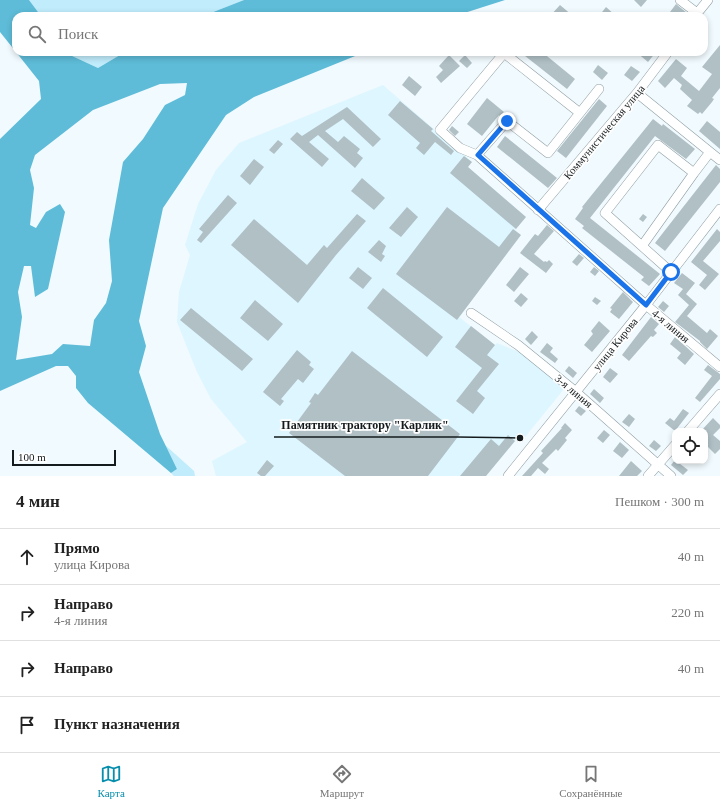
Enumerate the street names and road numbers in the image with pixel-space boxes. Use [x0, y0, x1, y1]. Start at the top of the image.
street label: Коммунистическая улица [561, 82, 647, 182]
street label: 4-я линия [650, 307, 692, 345]
street label: улица Кирова [590, 315, 640, 373]
street label: 3-я линия [553, 372, 595, 410]

